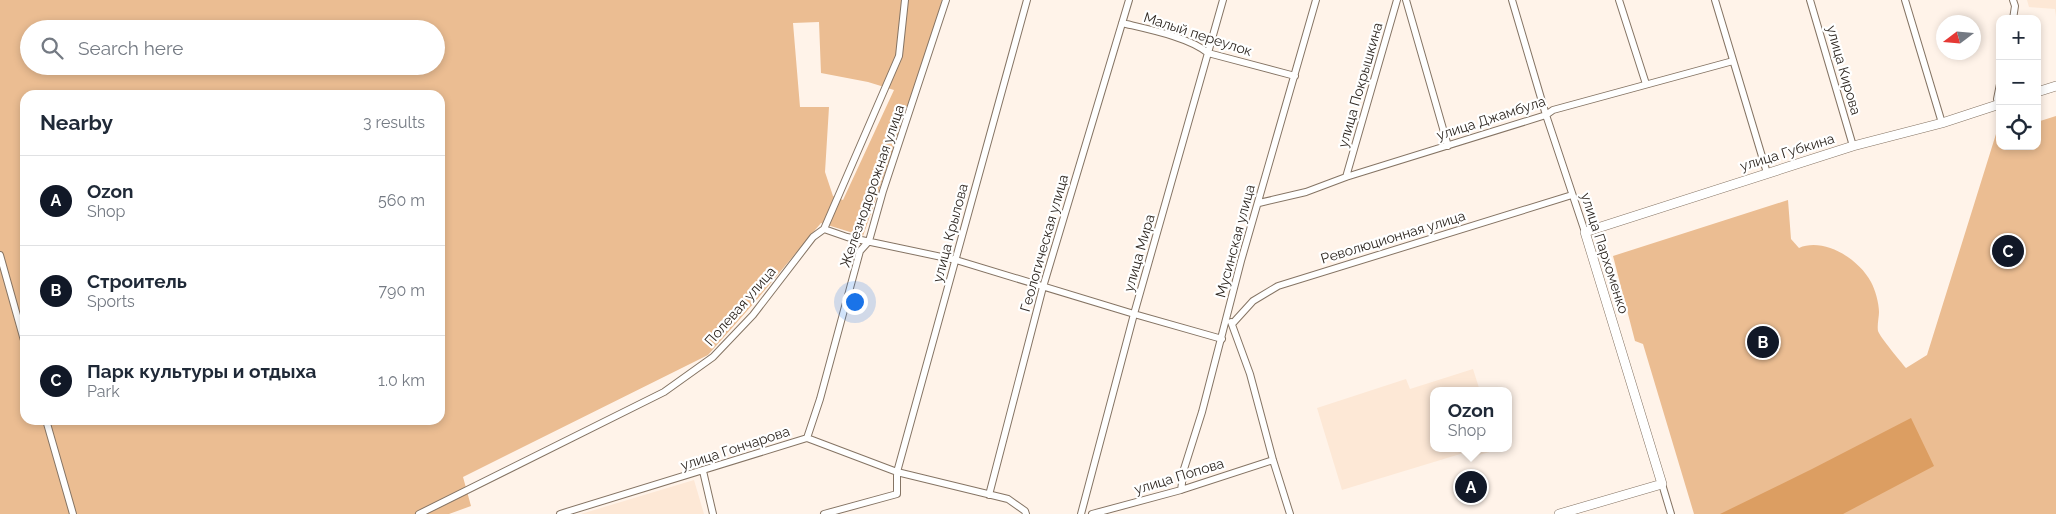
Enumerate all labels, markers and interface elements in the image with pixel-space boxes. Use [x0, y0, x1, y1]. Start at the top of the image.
street label: Малый переулок [1142, 9, 1254, 59]
north arrow [1936, 15, 1981, 60]
map controls [1996, 15, 2041, 150]
button: + [1996, 15, 2041, 60]
search box [20, 20, 445, 75]
street label: улица Покрышкина [1334, 21, 1386, 149]
street label: улица Кирова [1824, 23, 1864, 117]
icon: search [38, 34, 66, 62]
text: Search here [78, 37, 184, 59]
button: − [1996, 60, 2041, 105]
street label: улица Джамбула [1435, 93, 1547, 143]
street label: Железнодорожная улица [837, 103, 907, 269]
button: locate [1996, 105, 2041, 150]
text: Nearby [40, 110, 113, 135]
text: 3 results [363, 113, 425, 132]
street label: улица Губкина [1738, 130, 1836, 174]
street label: Геологическая улица [1017, 172, 1071, 314]
text: Ozon [87, 180, 134, 202]
street label: улица Крылова [929, 182, 971, 284]
street label: Мусинская улица [1212, 183, 1258, 299]
street label: улица Пархоменко [1578, 190, 1632, 316]
text: A [51, 191, 61, 210]
text: 560 m [378, 191, 425, 210]
text: Shop [87, 202, 125, 221]
street label: Революционная улица [1319, 207, 1467, 267]
street label: улица Мира [1120, 212, 1158, 294]
pin: C [1992, 232, 2024, 270]
street label: Полевая улица [701, 263, 779, 349]
text: Строитель [87, 270, 187, 292]
text: B [51, 281, 61, 300]
text: 790 m [379, 281, 425, 300]
your location [842, 289, 868, 315]
text: Sports [87, 292, 135, 311]
pin: B [1747, 323, 1779, 361]
text: Парк культуры и отдыха [87, 360, 316, 382]
text: C [51, 371, 61, 390]
text: 1.0 km [378, 371, 425, 390]
text: Park [87, 382, 120, 401]
popup [1430, 387, 1512, 452]
text: Ozon [1448, 399, 1494, 421]
text: Shop [1448, 421, 1486, 440]
street label: улица Гончарова [678, 423, 792, 473]
street label: улица Попова [1132, 455, 1226, 497]
pin: A [1455, 468, 1487, 506]

